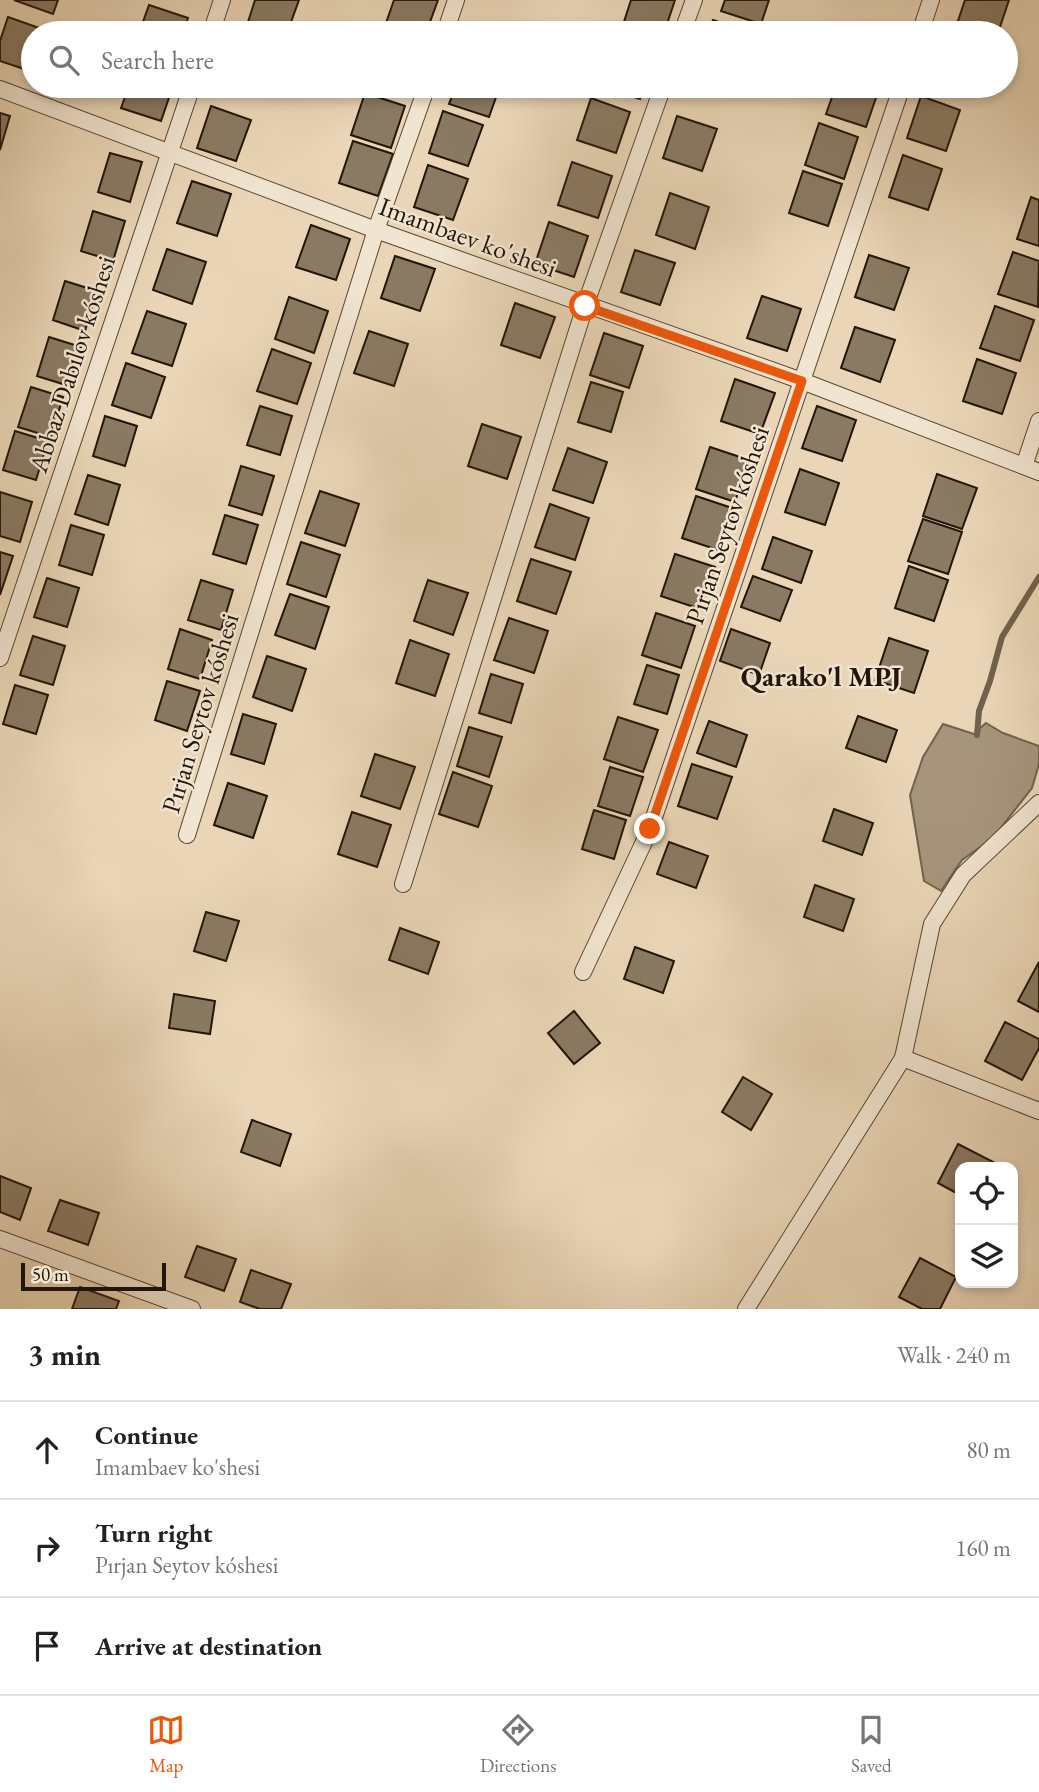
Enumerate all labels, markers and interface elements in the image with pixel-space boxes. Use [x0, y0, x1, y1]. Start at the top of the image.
search box [21, 21, 1018, 98]
icon: search [45, 41, 83, 79]
text: Search here [101, 43, 214, 77]
street label: Imambaev ko'shesi [375, 189, 561, 285]
street label: Abbaz Dabılov kóshesi [21, 251, 123, 478]
route start [569, 290, 600, 321]
street label: Pırjan Seytov kóshesi [677, 422, 777, 628]
street label: Pırjan Seytov kóshesi [153, 609, 247, 817]
district label: Qarako'l MPJ [741, 658, 902, 694]
route end [634, 813, 665, 844]
map controls [955, 1162, 1018, 1288]
button: locate [955, 1162, 1018, 1225]
button: layers [955, 1225, 1018, 1288]
scale bar [21, 1260, 166, 1292]
text: 50 m [32, 1262, 69, 1287]
text: 3 min [28, 1335, 101, 1374]
text: Walk · 240 m [897, 1340, 1011, 1370]
text: Continue [95, 1418, 198, 1452]
icon: ahead [28, 1431, 66, 1469]
text: 80 m [966, 1435, 1011, 1465]
text: Imambaev ko'shesi [95, 1452, 260, 1482]
text: Turn right [95, 1516, 213, 1550]
icon: right [28, 1529, 66, 1567]
text: 160 m [955, 1533, 1011, 1563]
text: Pırjan Seytov kóshesi [95, 1550, 278, 1580]
icon: arrive [28, 1627, 66, 1665]
text: Arrive at destination [95, 1629, 322, 1663]
tab: Map [147, 1711, 185, 1778]
tab: Directions [480, 1711, 556, 1778]
tab: Saved [851, 1711, 892, 1778]

